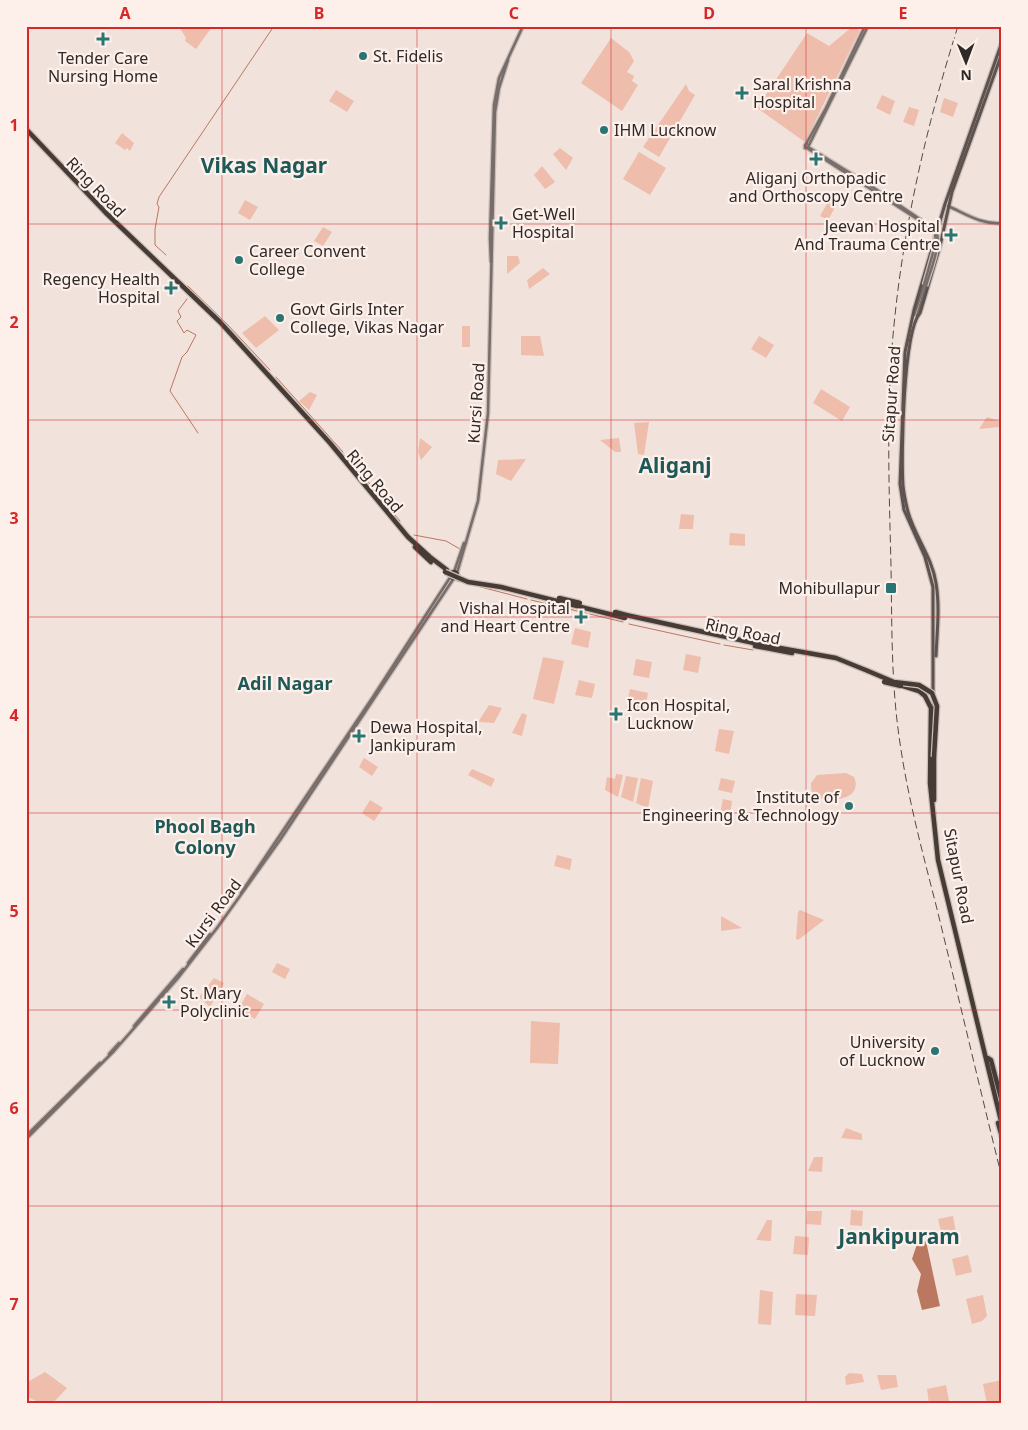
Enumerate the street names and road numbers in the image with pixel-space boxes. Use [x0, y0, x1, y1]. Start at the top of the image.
street label: Ring Road [62, 152, 130, 222]
street label: Sitapur Road [877, 345, 905, 443]
street label: Kursi Road [462, 362, 490, 444]
street label: Ring Road [342, 445, 408, 517]
street label: Ring Road [703, 612, 783, 650]
street label: Sitapur Road [939, 826, 979, 926]
street label: Kursi Road [180, 874, 246, 952]

